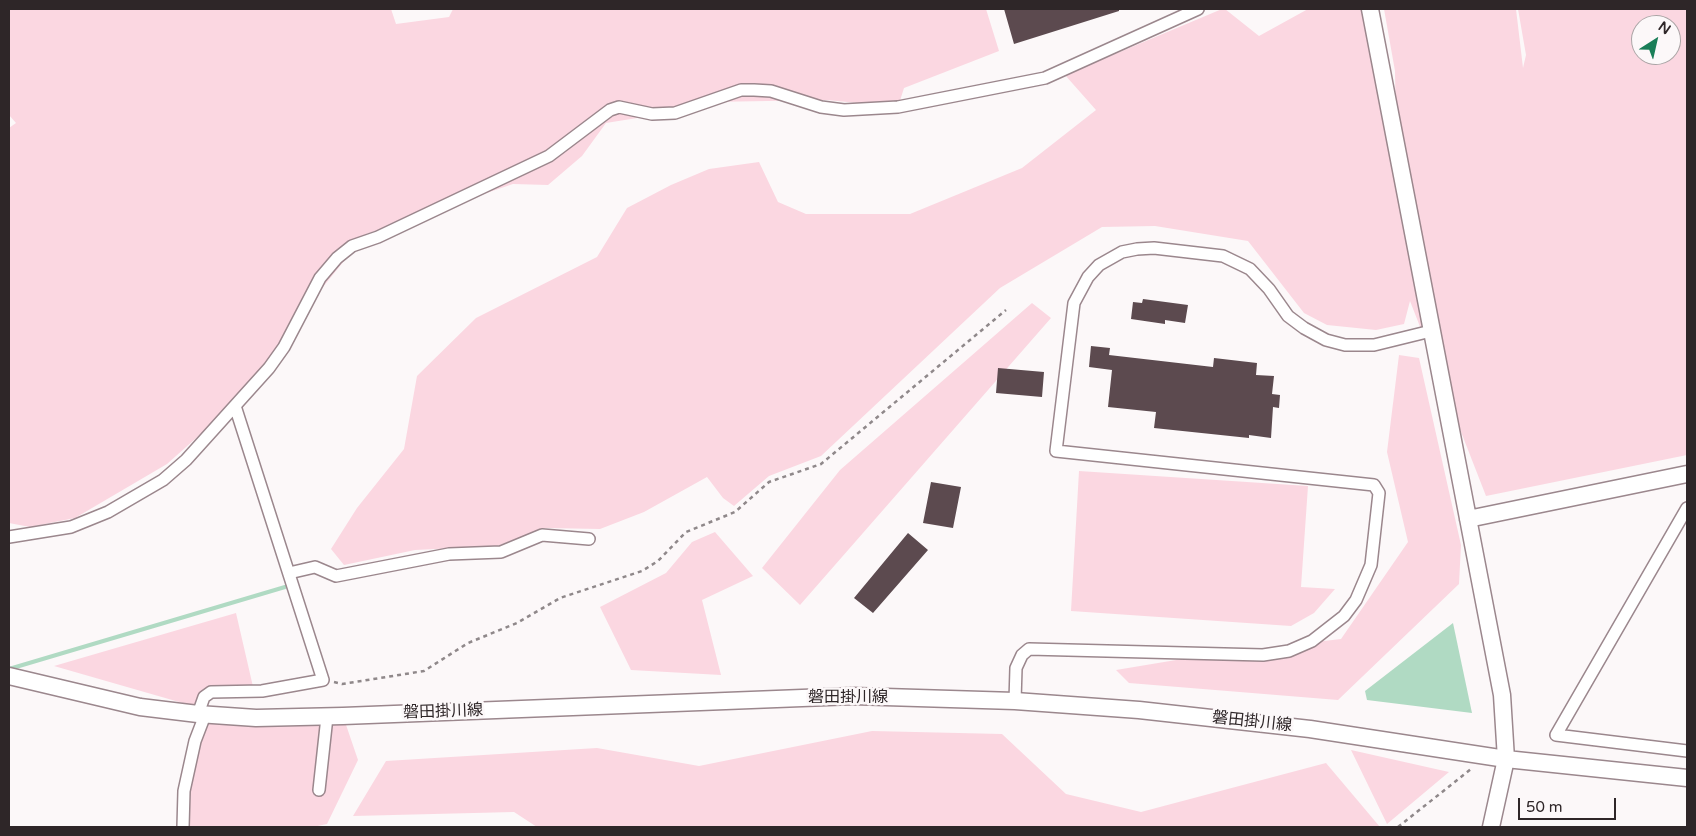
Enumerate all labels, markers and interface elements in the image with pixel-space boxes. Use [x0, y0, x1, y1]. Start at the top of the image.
north arrow [1631, 15, 1681, 65]
text: N [1655, 18, 1674, 38]
street label: 磐田掛川線 [808, 688, 888, 708]
street label: 磐田掛川線 [403, 701, 483, 723]
street label: 磐田掛川線 [1211, 708, 1293, 736]
scale bar [1521, 788, 1618, 820]
text: 50 m [1526, 798, 1563, 816]

